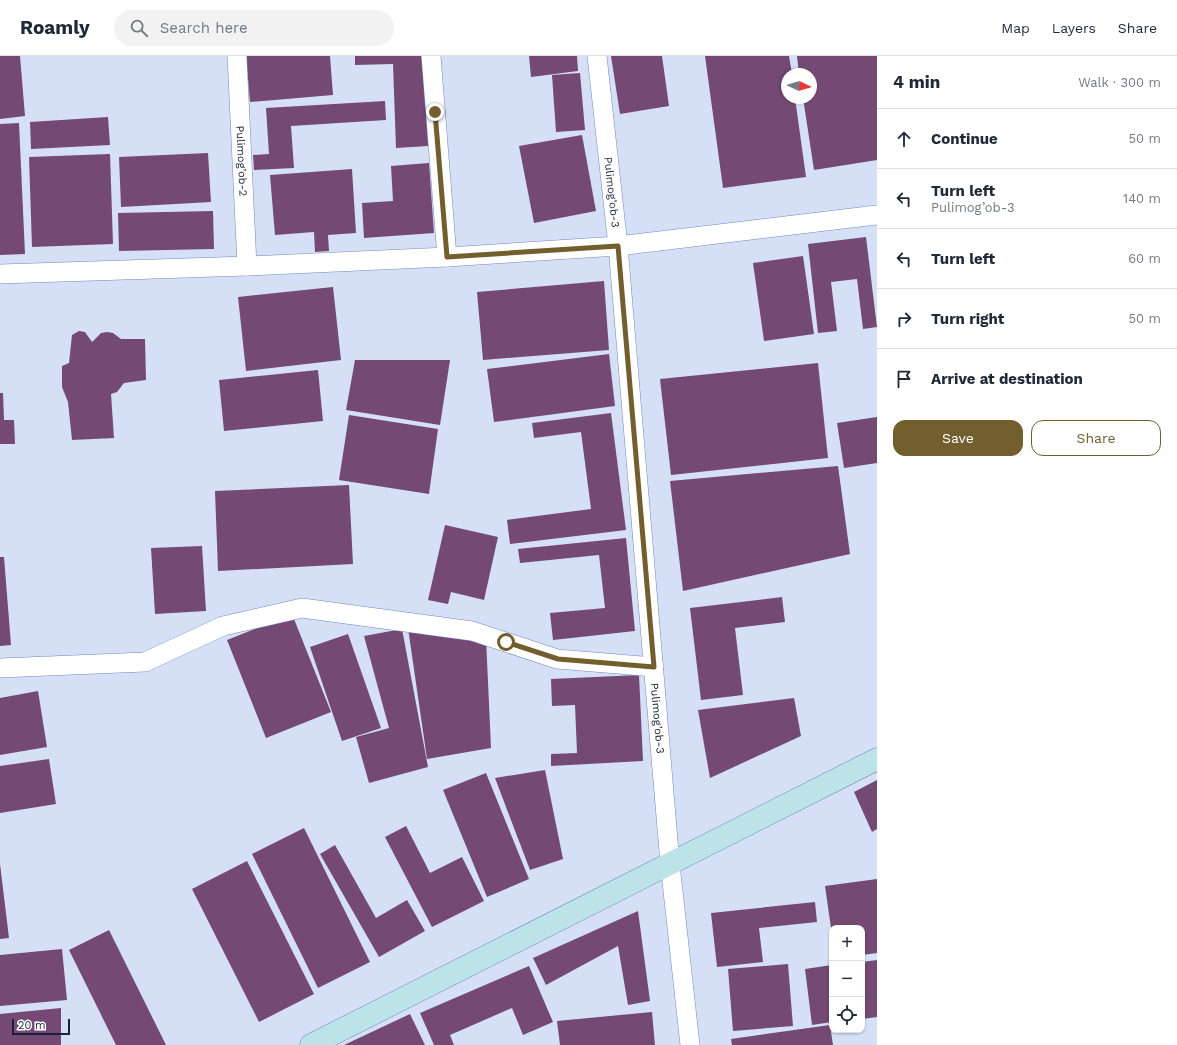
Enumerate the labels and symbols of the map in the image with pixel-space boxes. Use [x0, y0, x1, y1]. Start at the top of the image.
north arrow [781, 68, 817, 104]
route end [426, 103, 444, 121]
street label: Pulimog’ob-2 [233, 125, 250, 196]
street label: Pulimog’ob-3 [601, 156, 622, 228]
route start [497, 633, 515, 651]
street label: Pulimog’ob-3 [648, 682, 667, 754]
scale bar [12, 1017, 70, 1036]

